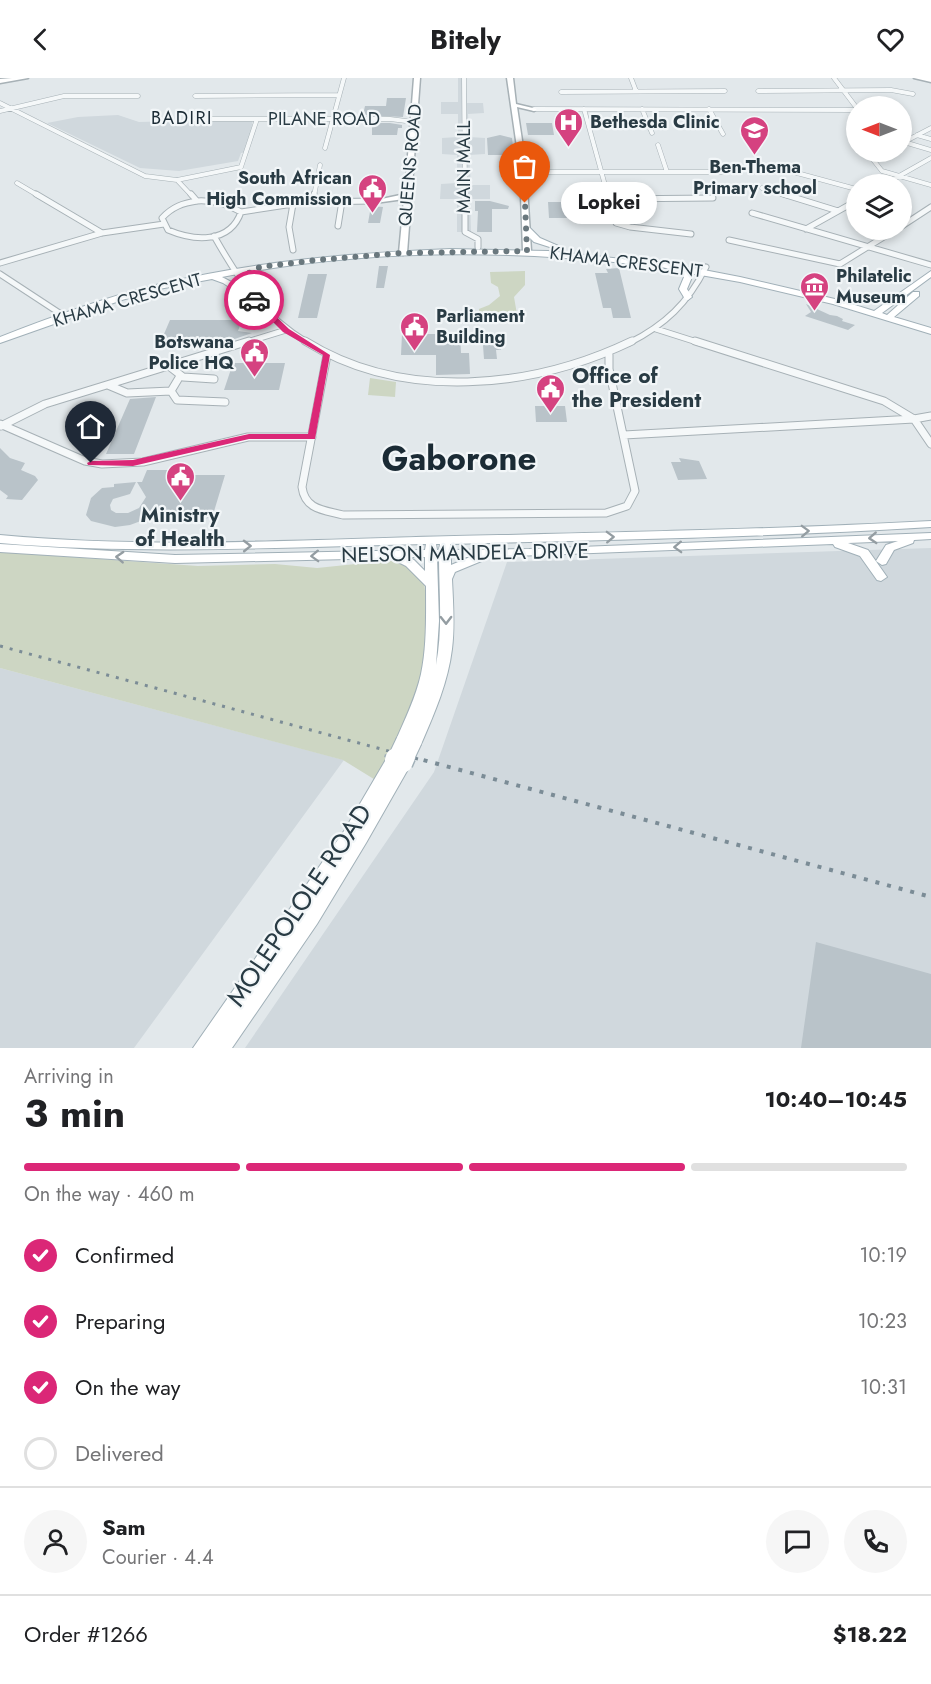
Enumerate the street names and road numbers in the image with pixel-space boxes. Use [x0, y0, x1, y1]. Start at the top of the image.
street label: QUEENS ROAD [392, 103, 428, 227]
street label: PILANE ROAD [268, 106, 380, 132]
street label: MAIN MALL [451, 121, 477, 213]
street label: KHAMA CRESCENT [548, 240, 704, 284]
street label: KHAMA CRESCENT [50, 266, 205, 334]
street label: NELSON MANDELA DRIVE [341, 536, 589, 570]
street label: MOLEPOLOLE ROAD [217, 796, 381, 1014]

